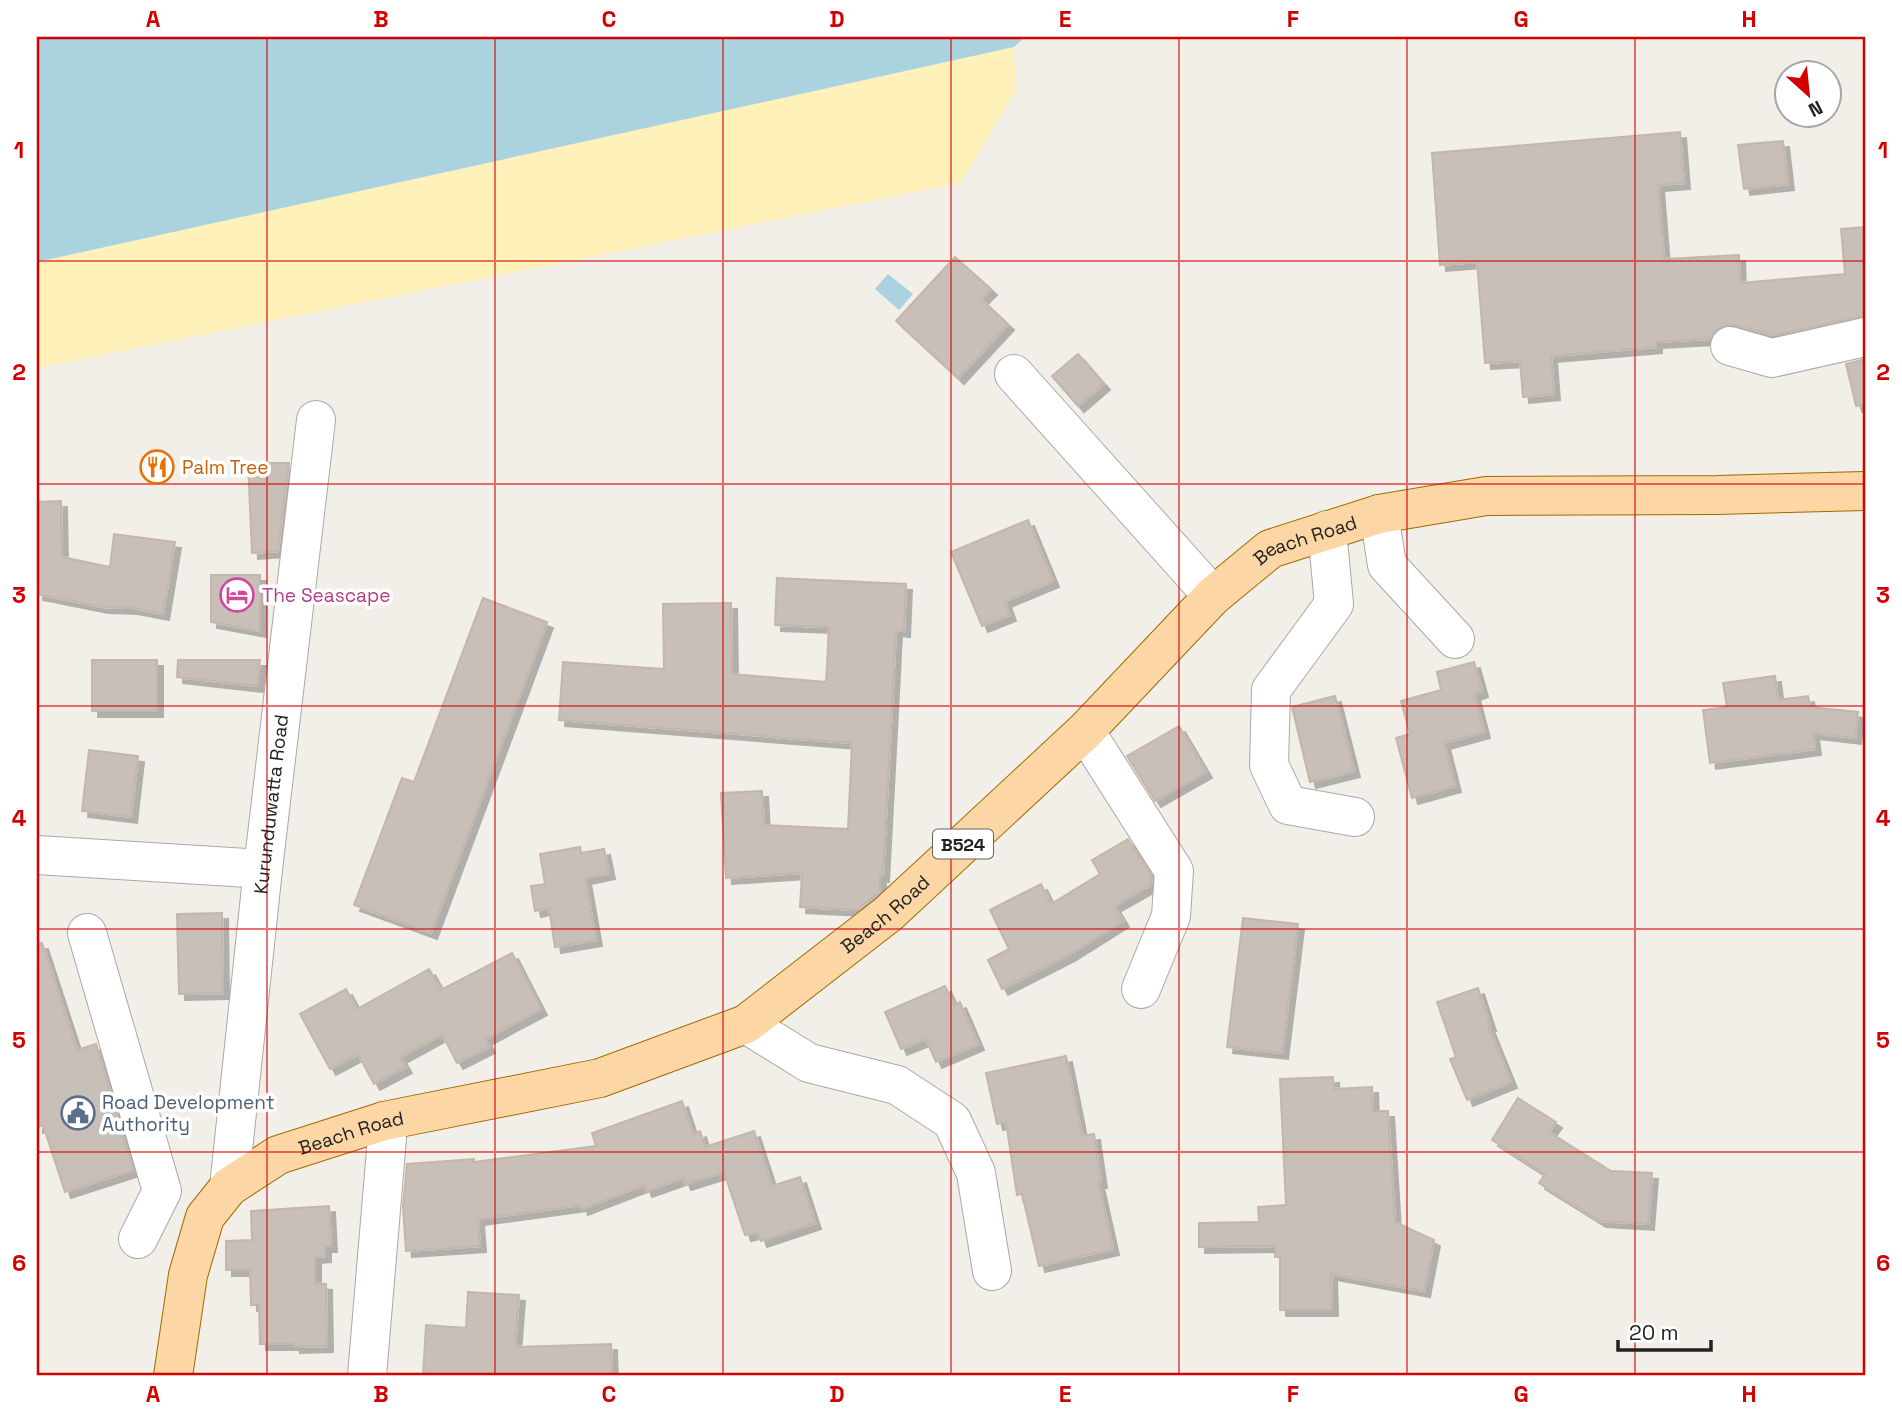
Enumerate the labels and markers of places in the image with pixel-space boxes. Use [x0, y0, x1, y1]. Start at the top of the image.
restaurant icon: Palm Tree [138, 448, 176, 486]
place label: Palm Tree [182, 455, 269, 480]
hotel icon: The Seascape [218, 576, 256, 614]
place label: The Seascape [262, 583, 390, 608]
place label: Road Development Authority [102, 1090, 274, 1137]
public building icon: Road Development Authority [59, 1094, 97, 1132]

